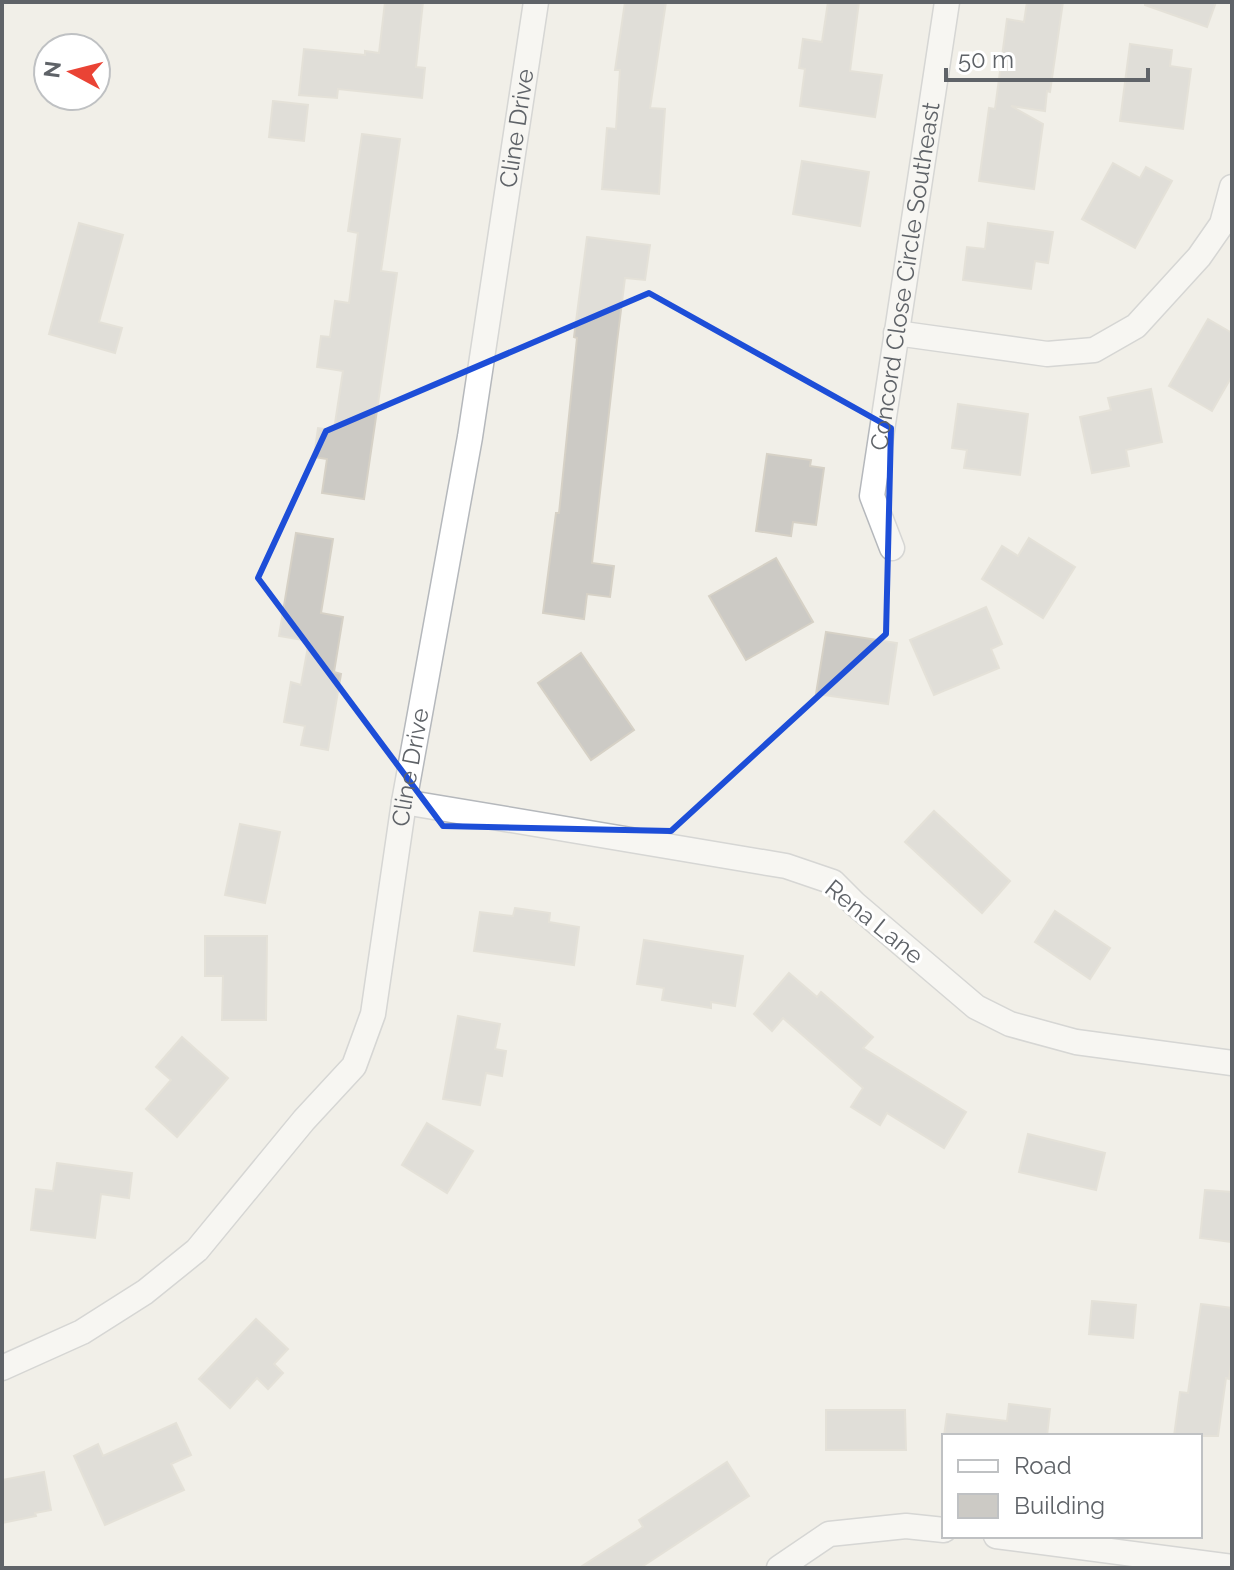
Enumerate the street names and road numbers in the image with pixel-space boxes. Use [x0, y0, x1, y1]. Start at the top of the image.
street label: Cline Drive [493, 67, 540, 190]
street label: Concord Close Circle Southeast [864, 100, 946, 452]
street label: Cline Drive [386, 706, 435, 828]
street label: Rena Lane [819, 873, 929, 970]

